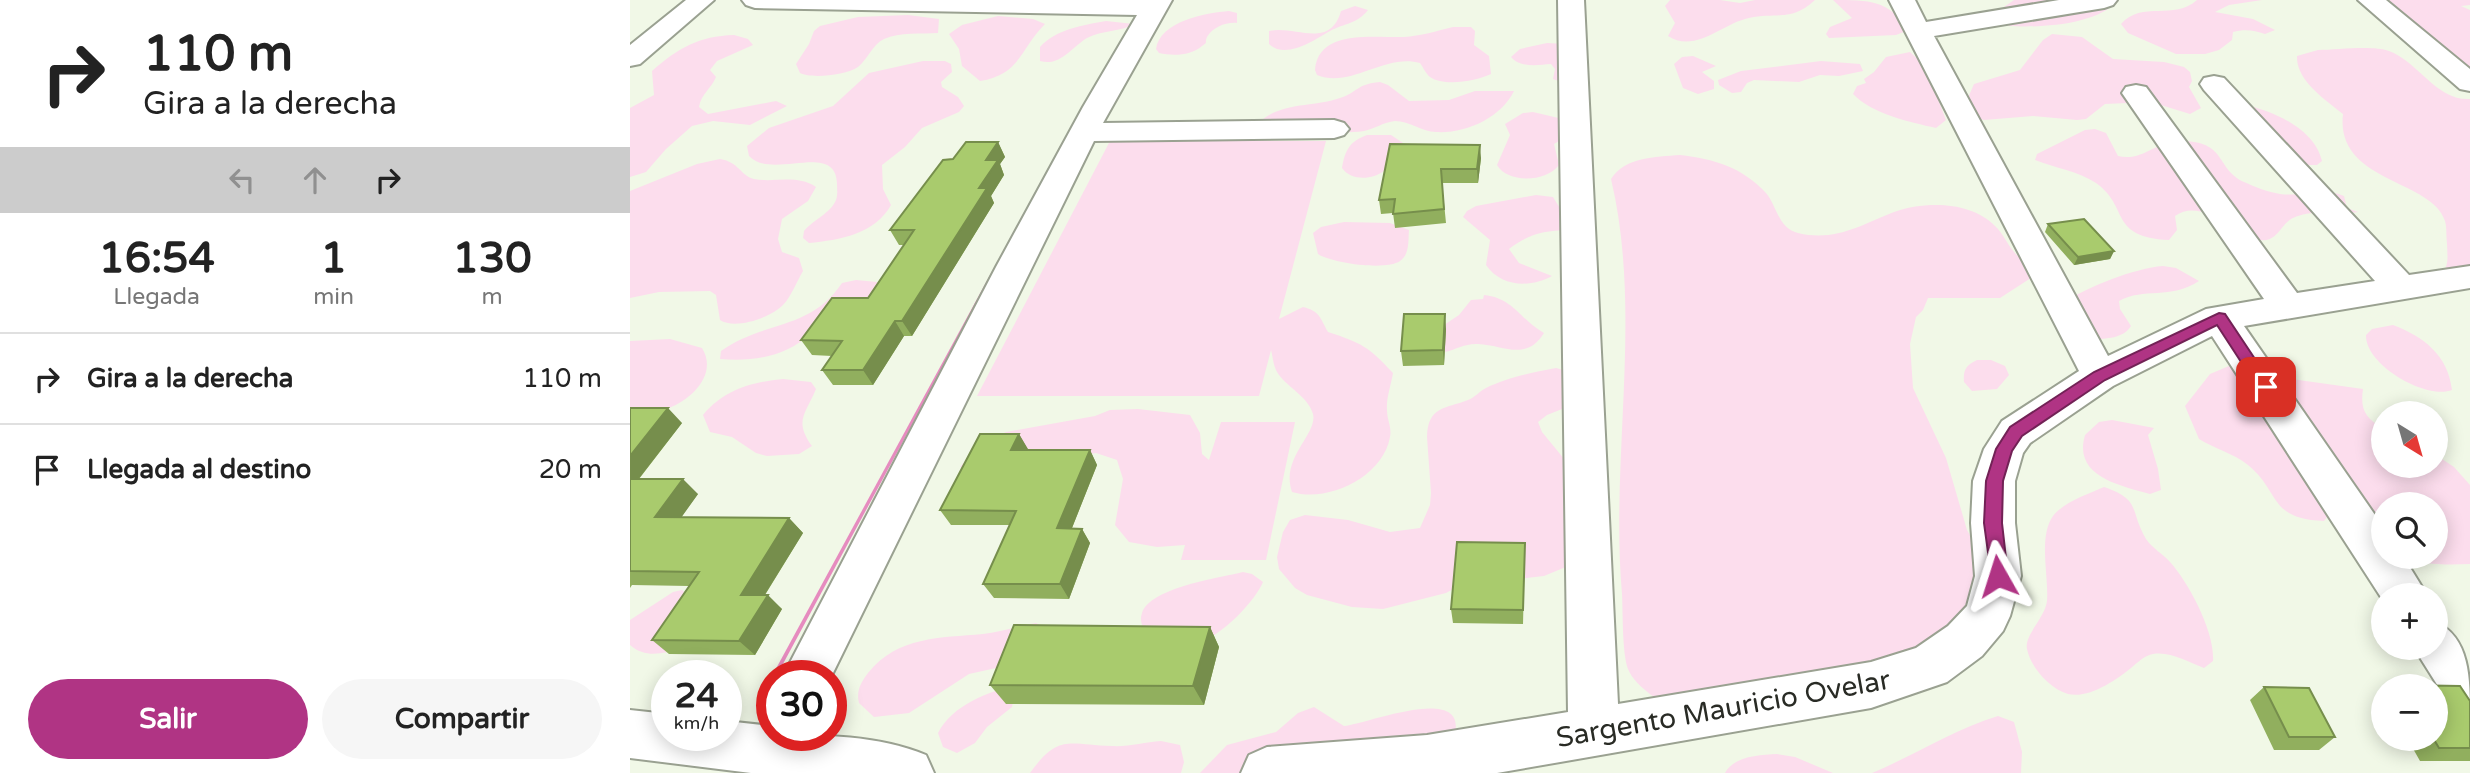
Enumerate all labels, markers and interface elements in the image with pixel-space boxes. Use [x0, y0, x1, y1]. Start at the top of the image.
text: 110 m [143, 25, 293, 84]
icon: right [28, 28, 119, 119]
text: Gira a la derecha [143, 85, 397, 123]
icon: left [223, 161, 261, 199]
icon: ahead [296, 161, 334, 199]
icon: right [369, 161, 407, 199]
text: 16:54 [98, 233, 215, 284]
text: 1 [320, 233, 347, 284]
text: 130 [452, 233, 532, 284]
text: Llegada [113, 283, 200, 311]
text: min [313, 283, 354, 311]
text: m [481, 283, 503, 311]
pin [2236, 357, 2296, 417]
icon: right [28, 360, 66, 398]
text: Gira a la derecha [87, 363, 293, 394]
text: 110 m [522, 363, 602, 394]
icon: arrive [2247, 368, 2285, 406]
north arrow [2371, 401, 2448, 478]
map controls [2371, 401, 2448, 751]
icon: arrive [28, 451, 66, 489]
text: Llegada al destino [87, 454, 311, 485]
text: 20 m [539, 454, 602, 485]
button: search [2371, 492, 2448, 569]
position arrow [1961, 539, 2035, 613]
button: + [2371, 583, 2448, 660]
speed limit sign: 30 [756, 660, 847, 751]
street label: Sargento Mauricio Ovelar [1553, 663, 1893, 755]
button: − [2371, 674, 2448, 751]
text: 24 [675, 675, 718, 717]
button: Salir [28, 679, 308, 759]
button: Compartir [322, 679, 602, 759]
text: km/h [674, 712, 719, 734]

